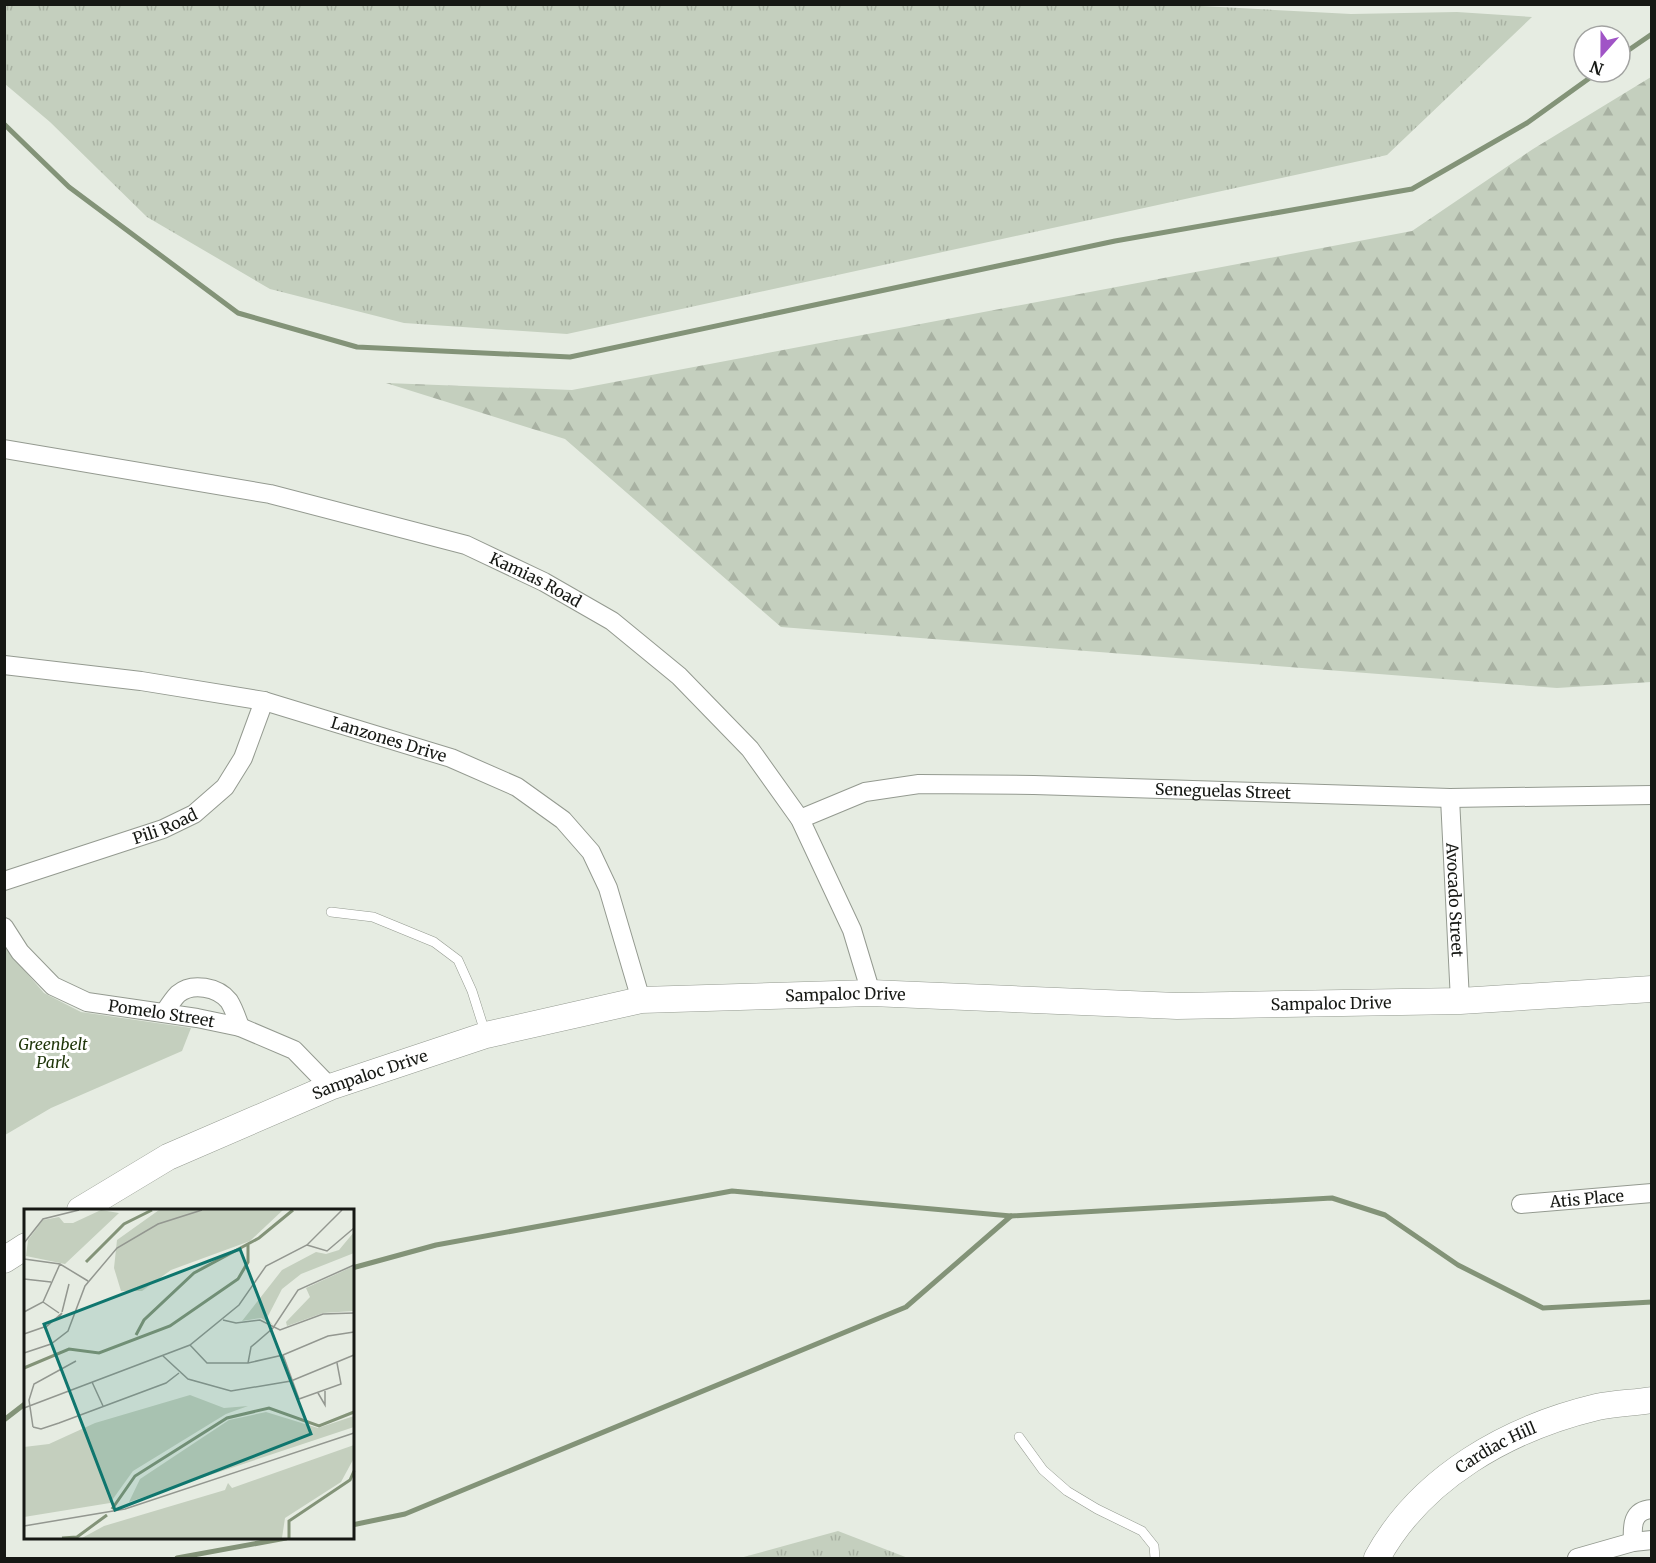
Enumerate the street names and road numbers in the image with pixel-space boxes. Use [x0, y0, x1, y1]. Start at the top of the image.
street label: Kamias Road [487, 548, 585, 611]
street label: Lanzones Drive [329, 712, 449, 766]
street label: Seneguelas Street [1155, 779, 1292, 803]
street label: Pili Road [130, 804, 201, 848]
street label: Avocado Street [1442, 841, 1468, 958]
street label: Sampaloc Drive [785, 983, 906, 1006]
street label: Sampaloc Drive [1270, 992, 1392, 1014]
street label: Pomelo Street [107, 995, 217, 1032]
street label: Sampaloc Drive [309, 1045, 430, 1104]
street label: Atis Place [1548, 1185, 1625, 1212]
street label: Cardiac Hill [1451, 1417, 1539, 1477]

